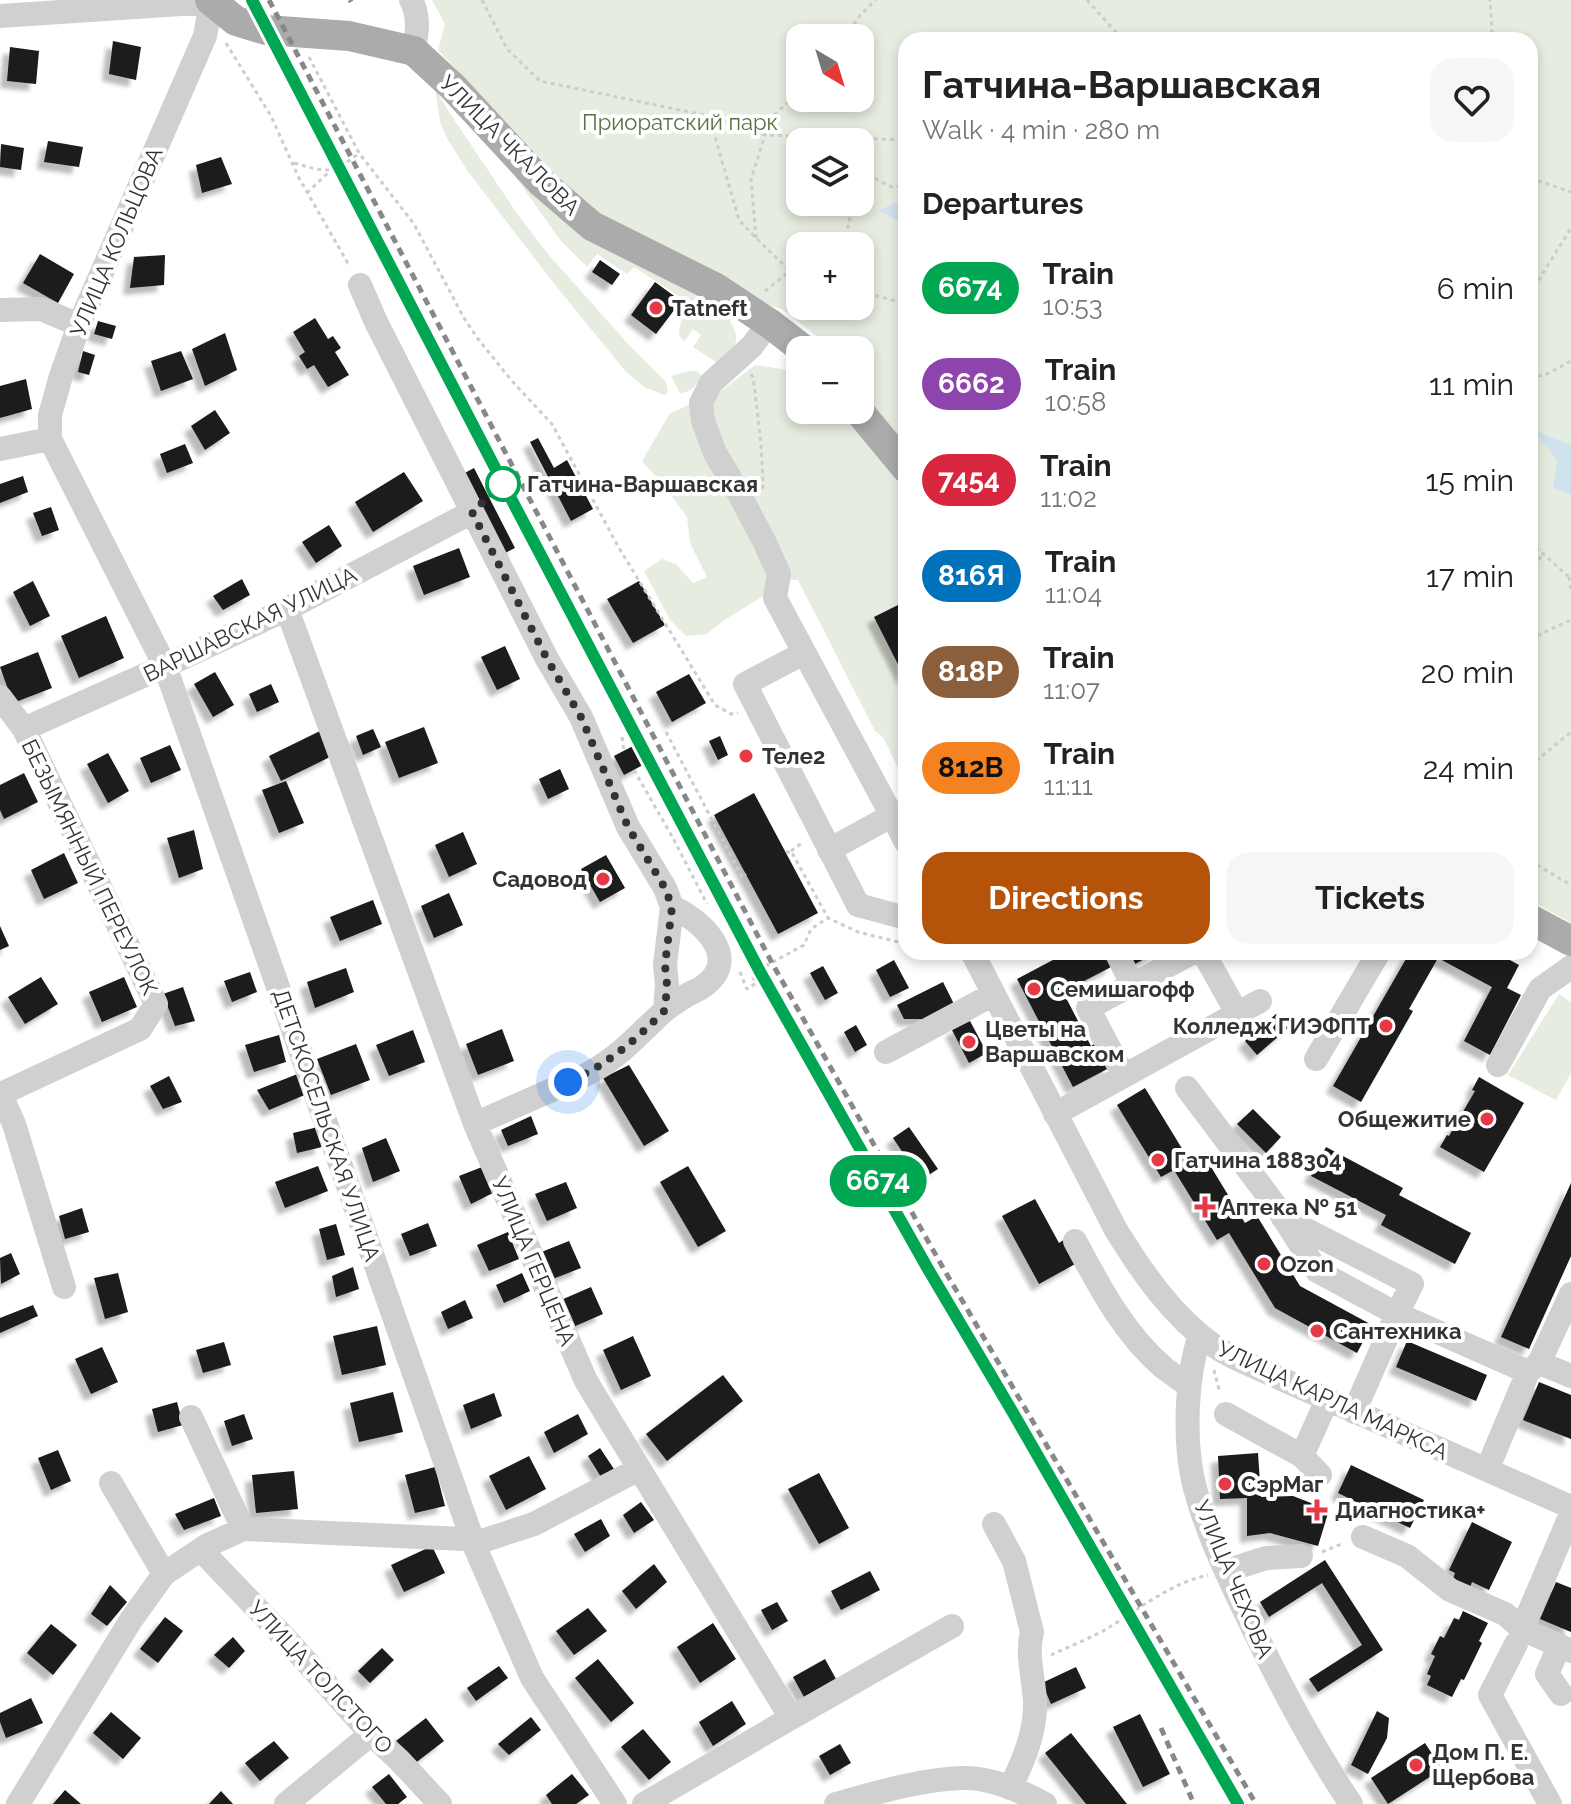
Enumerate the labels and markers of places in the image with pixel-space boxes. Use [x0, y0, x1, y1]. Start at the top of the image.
place label: Tatneft [672, 295, 748, 321]
marker: Tatneft [647, 299, 665, 317]
marker: Гатчина-Варшавская [486, 467, 520, 501]
place label: Гатчина-Варшавская [527, 471, 758, 497]
place label: Теле2 [762, 743, 825, 769]
marker: Теле2 [737, 747, 755, 765]
place label: Садовод [492, 866, 587, 892]
marker: Садовод [594, 870, 612, 888]
place label: Семишагофф [1050, 976, 1195, 1002]
marker: Семишагофф [1025, 980, 1043, 998]
place label: Колледж ГИЭФПТ [1173, 1013, 1370, 1039]
place label: Цветы на Варшавском [985, 1016, 1124, 1067]
marker: Колледж ГИЭФПТ [1377, 1017, 1395, 1035]
marker: Цветы на Варшавском [960, 1033, 978, 1051]
place label: Общежитие [1338, 1106, 1471, 1132]
marker: Общежитие [1478, 1110, 1496, 1128]
place label: Гатчина 188304 [1174, 1147, 1342, 1173]
marker: Гатчина 188304 [1149, 1151, 1167, 1169]
place label: Аптека № 51 [1221, 1194, 1357, 1220]
marker: Аптека № 51 [1196, 1198, 1214, 1216]
place label: Ozon [1280, 1251, 1334, 1277]
marker: Ozon [1255, 1255, 1273, 1273]
place label: Сантехника [1333, 1318, 1462, 1344]
marker: Сантехника [1308, 1322, 1326, 1340]
place label: СэрМаг [1241, 1471, 1323, 1497]
marker: СэрМаг [1216, 1475, 1234, 1493]
place label: Диагностика+ [1335, 1497, 1486, 1523]
marker: Диагностика+ [1306, 1499, 1328, 1521]
place label: Дом П. Е. Щербова [1432, 1739, 1534, 1790]
marker: Дом П. Е. Щербова [1407, 1756, 1425, 1774]

